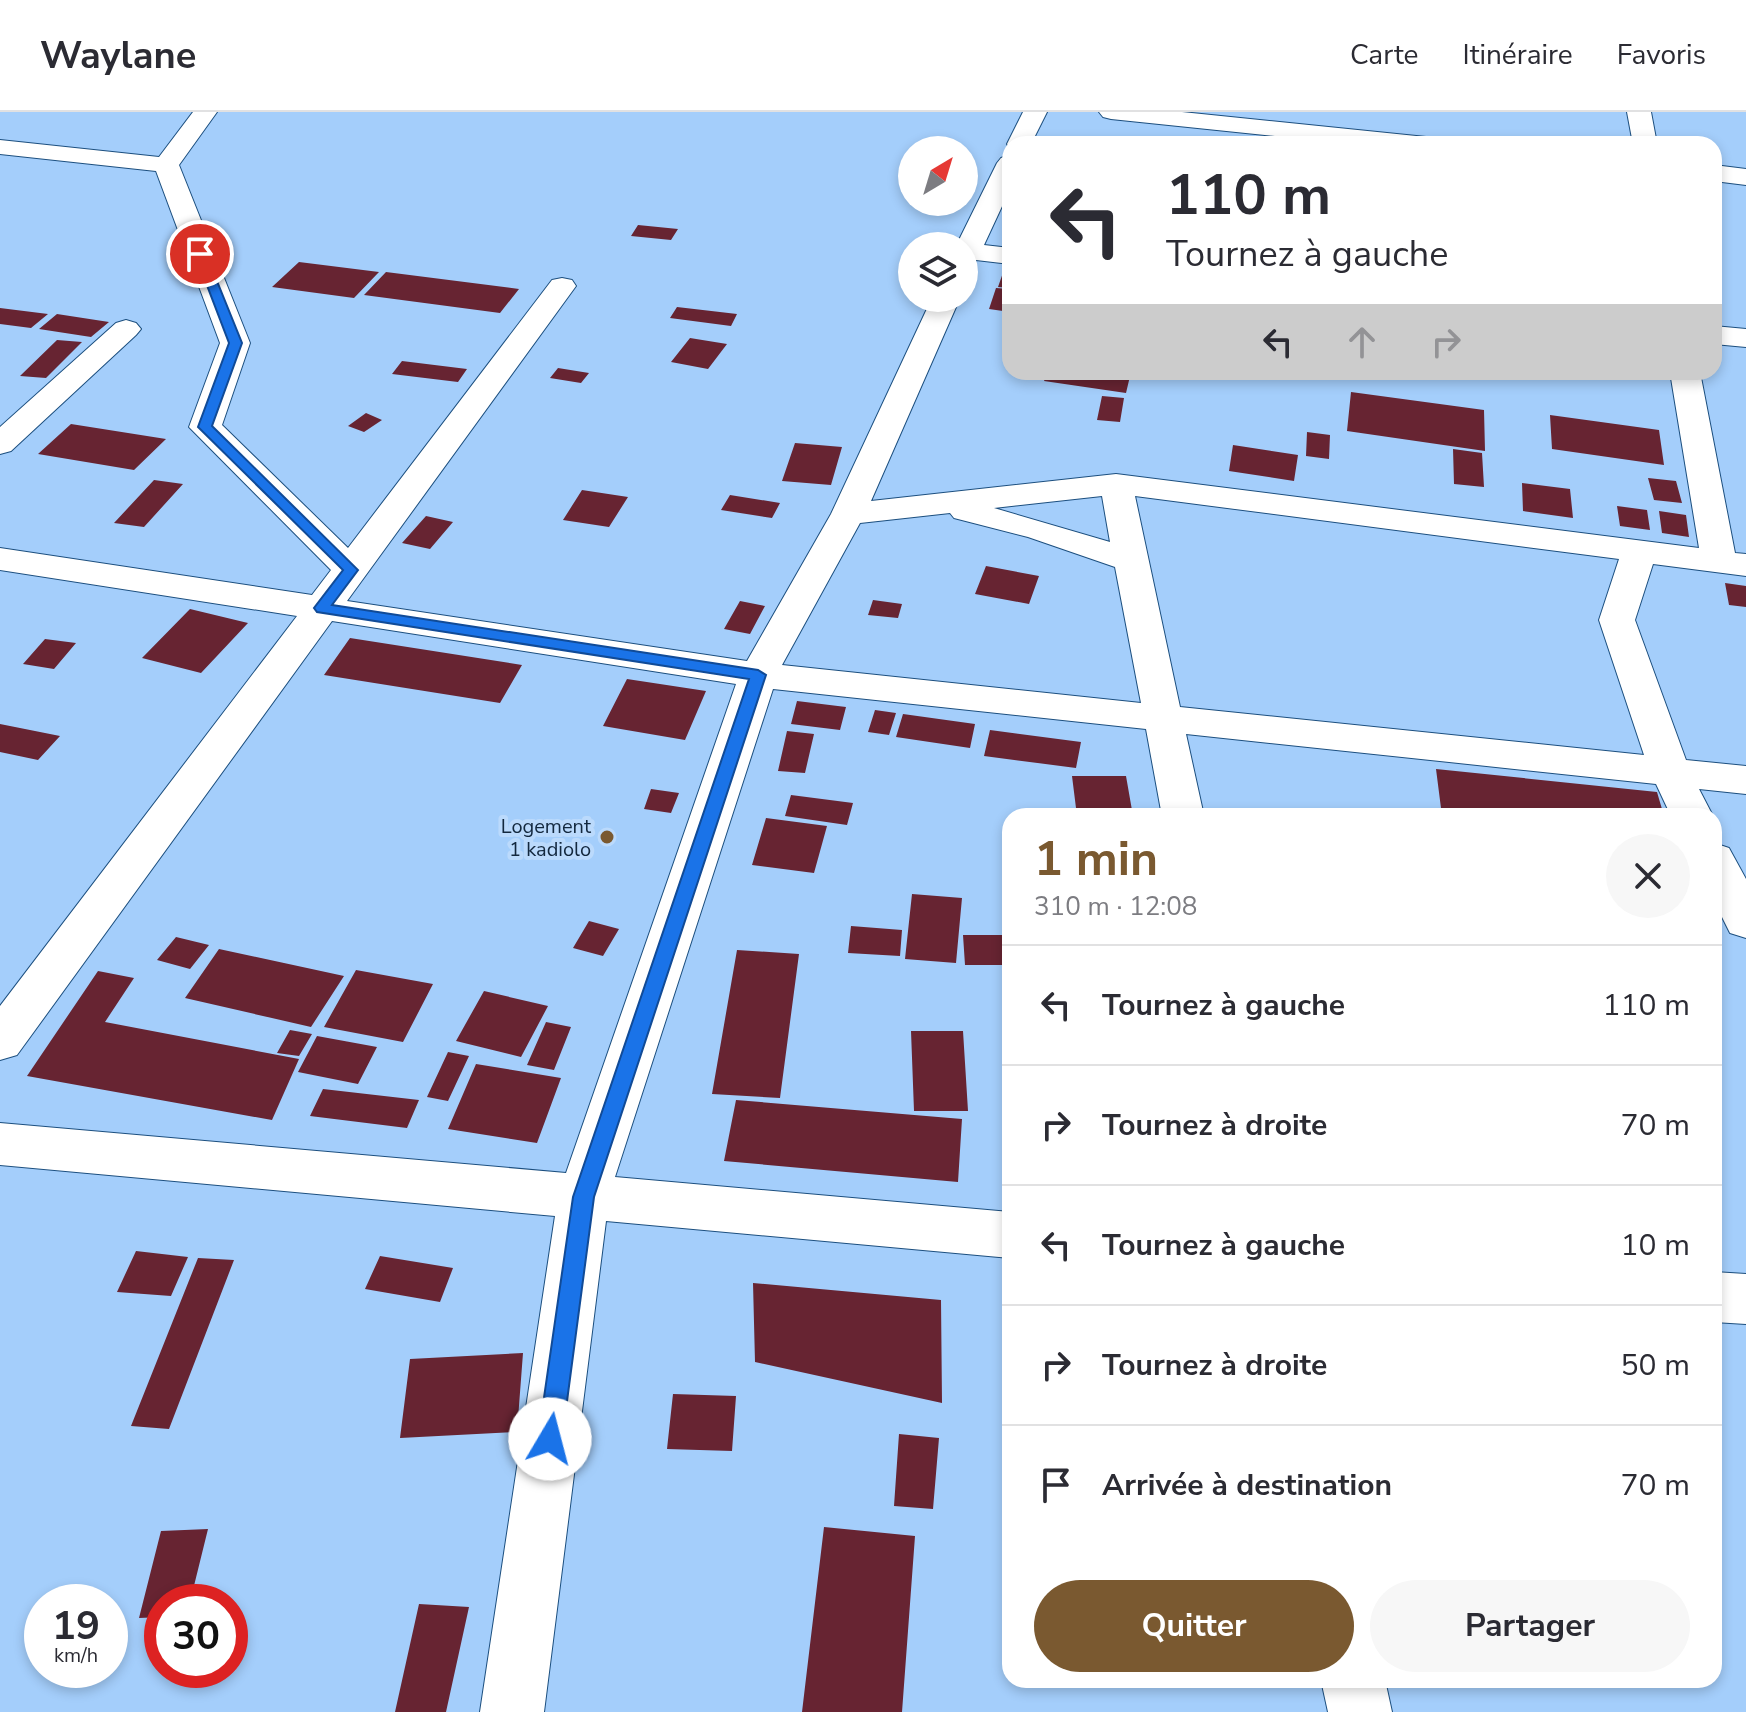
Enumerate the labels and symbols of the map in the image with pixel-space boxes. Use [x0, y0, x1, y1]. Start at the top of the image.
north arrow [898, 136, 978, 216]
pin [166, 220, 234, 288]
place label: Logement 1 kadiolo [501, 813, 592, 863]
marker: Logement 1 kadiolo [598, 828, 616, 846]
position arrow [508, 1397, 592, 1481]
speed limit sign: 30 [144, 1584, 248, 1688]

